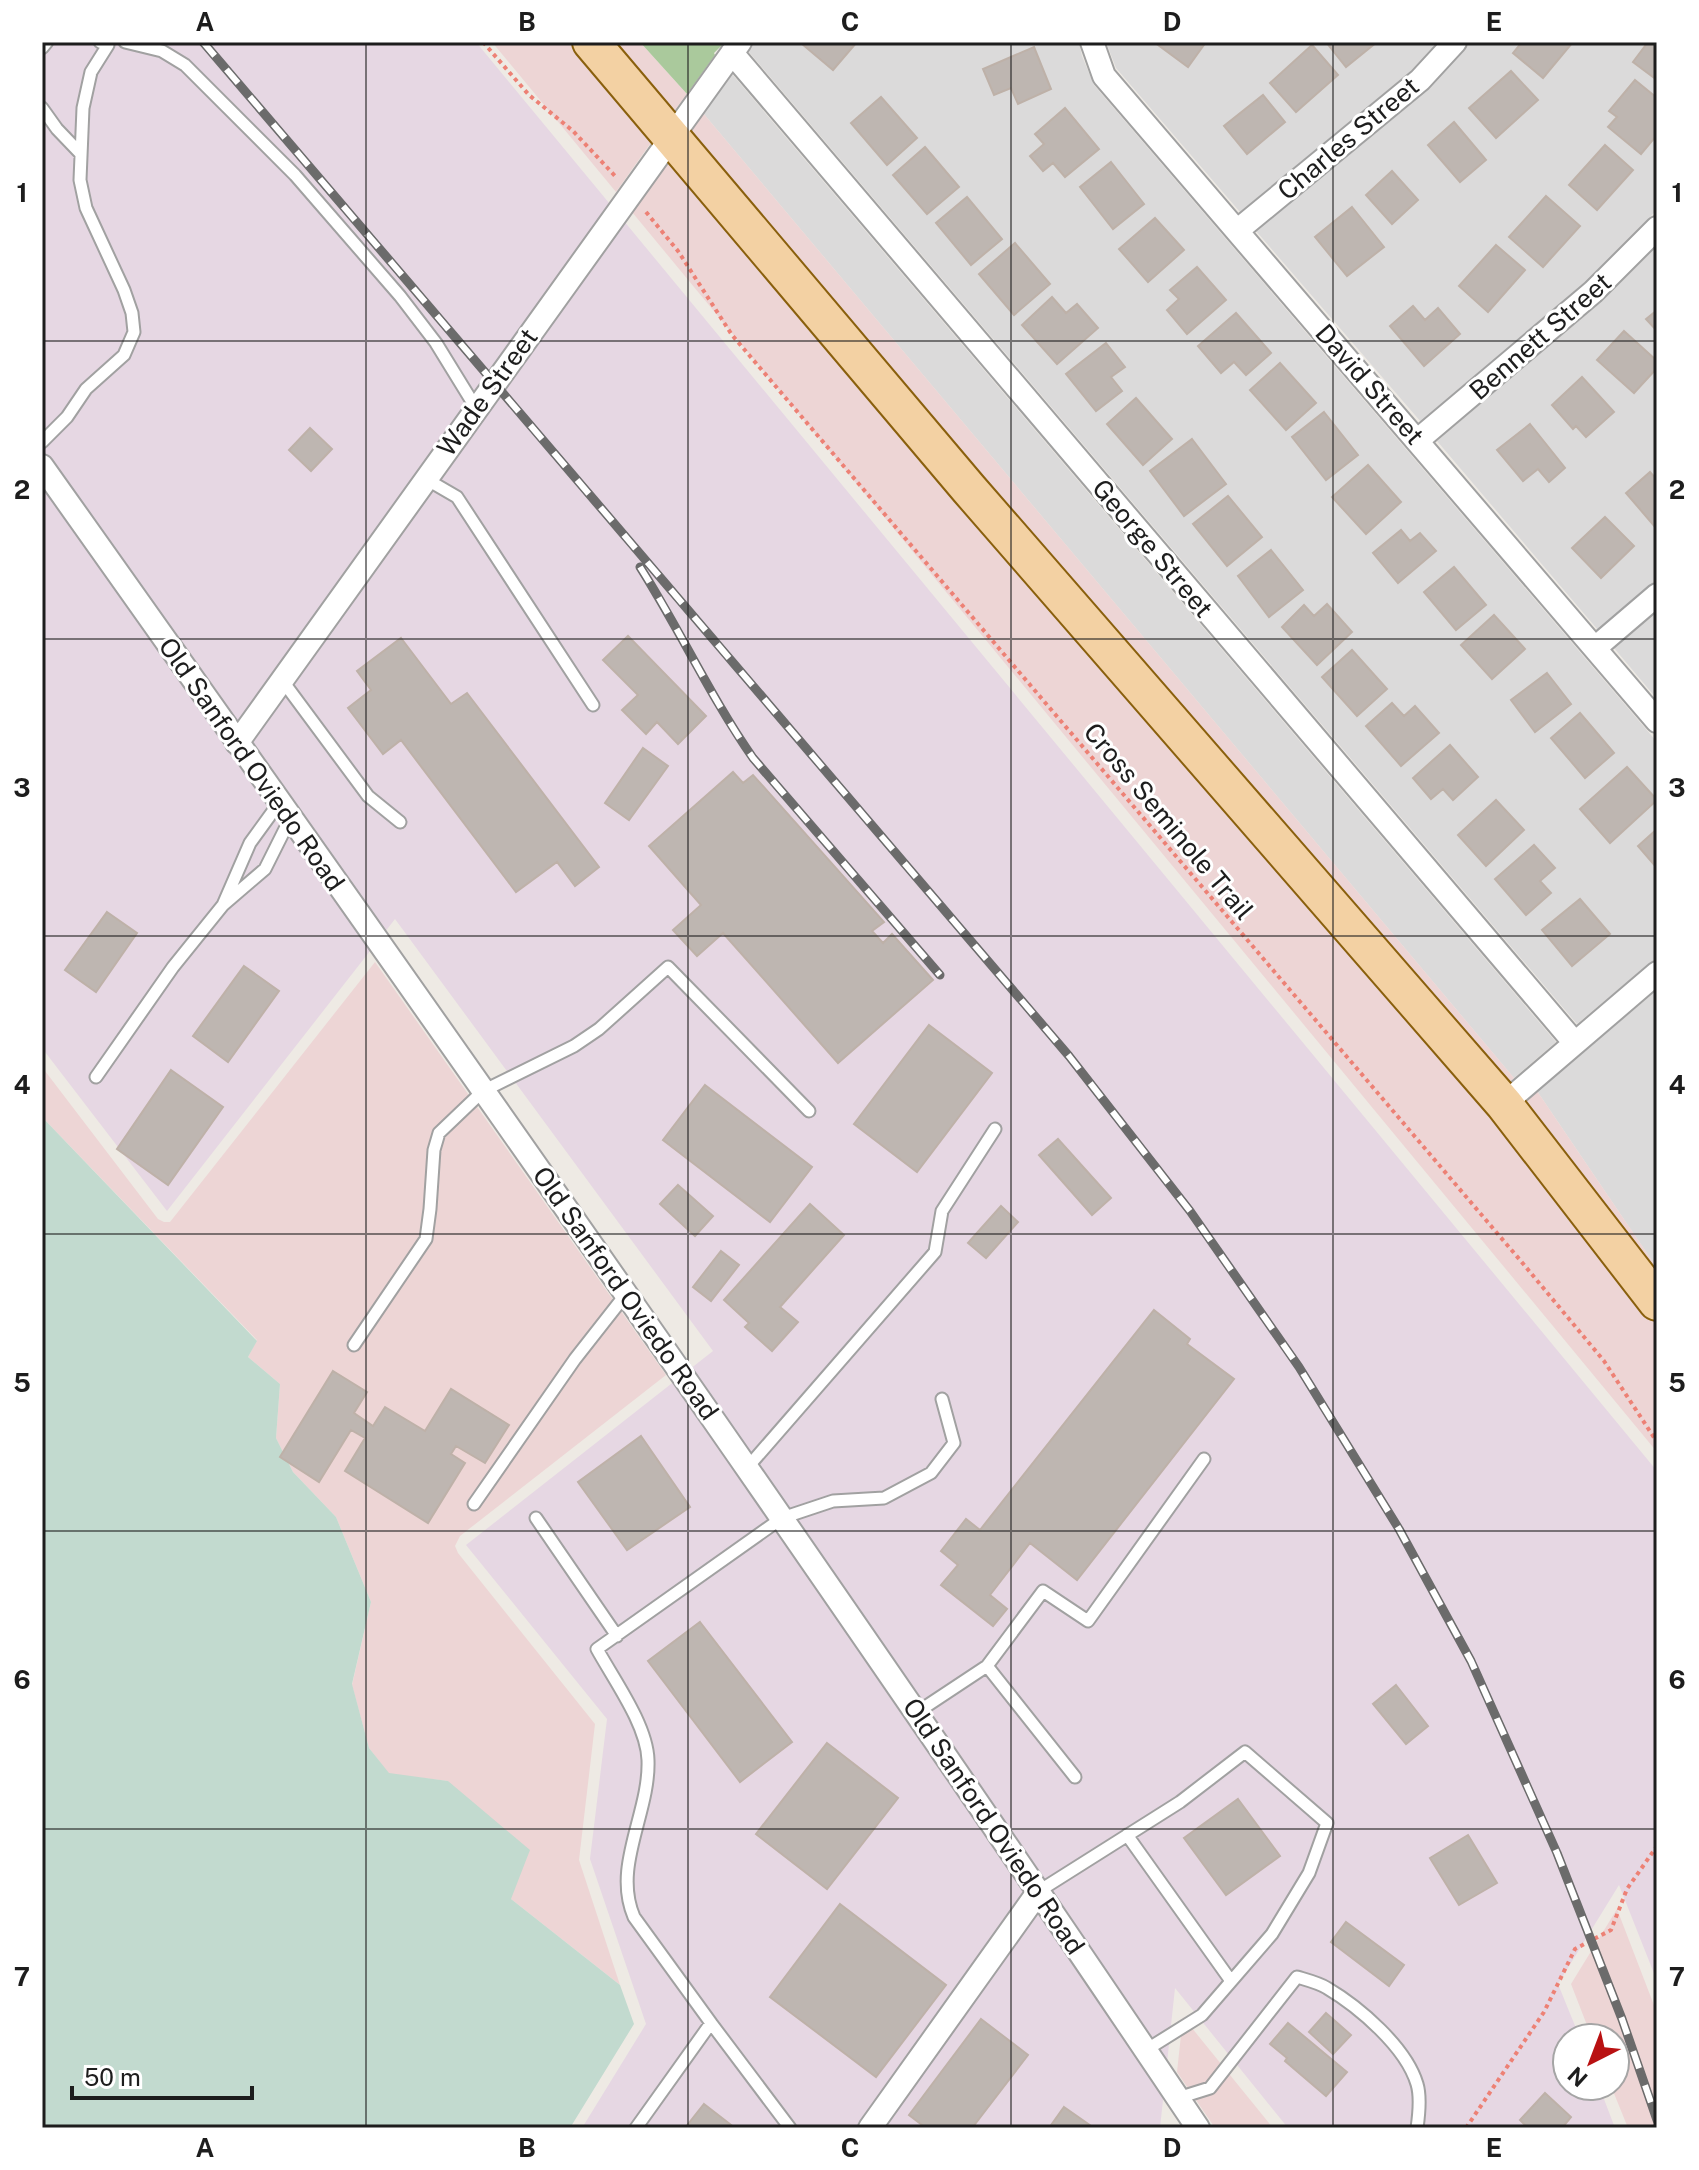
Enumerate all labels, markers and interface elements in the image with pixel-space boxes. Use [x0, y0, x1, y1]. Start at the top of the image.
text: A [196, 6, 215, 37]
text: B [518, 6, 536, 37]
text: C [841, 6, 859, 37]
text: D [1163, 6, 1181, 37]
text: E [1486, 6, 1502, 37]
street label: Charles Street [1271, 70, 1425, 206]
text: 1 [16, 177, 28, 208]
text: 1 [1671, 177, 1683, 208]
street label: Bennett Street [1463, 266, 1617, 406]
street label: David Street [1309, 317, 1431, 451]
street label: Wade Street [430, 322, 544, 462]
street label: George Street [1086, 473, 1220, 623]
text: 2 [14, 474, 30, 505]
text: 2 [1669, 474, 1685, 505]
street label: Old Sanford Oviedo Road [153, 631, 351, 897]
street label: Cross Seminole Trail [1078, 716, 1260, 926]
text: 3 [13, 772, 31, 803]
text: 3 [1668, 772, 1686, 803]
text: 4 [13, 1069, 31, 1100]
text: 4 [1668, 1069, 1686, 1100]
street label: Old Sanford Oviedo Road [527, 1160, 725, 1426]
text: 5 [13, 1367, 31, 1398]
text: 5 [1668, 1367, 1686, 1398]
text: 6 [13, 1664, 31, 1695]
text: 6 [1668, 1664, 1686, 1695]
street label: Old Sanford Oviedo Road [897, 1692, 1091, 1960]
text: 7 [14, 1961, 30, 1992]
text: 7 [1669, 1961, 1685, 1992]
north arrow [1551, 2022, 1631, 2102]
scale bar [72, 2050, 252, 2100]
text: N [1563, 2061, 1593, 2092]
text: 50 m [84, 2063, 141, 2091]
text: A [196, 2132, 215, 2163]
text: B [518, 2132, 536, 2163]
text: C [841, 2132, 859, 2163]
text: D [1163, 2132, 1181, 2163]
text: E [1486, 2132, 1502, 2163]

